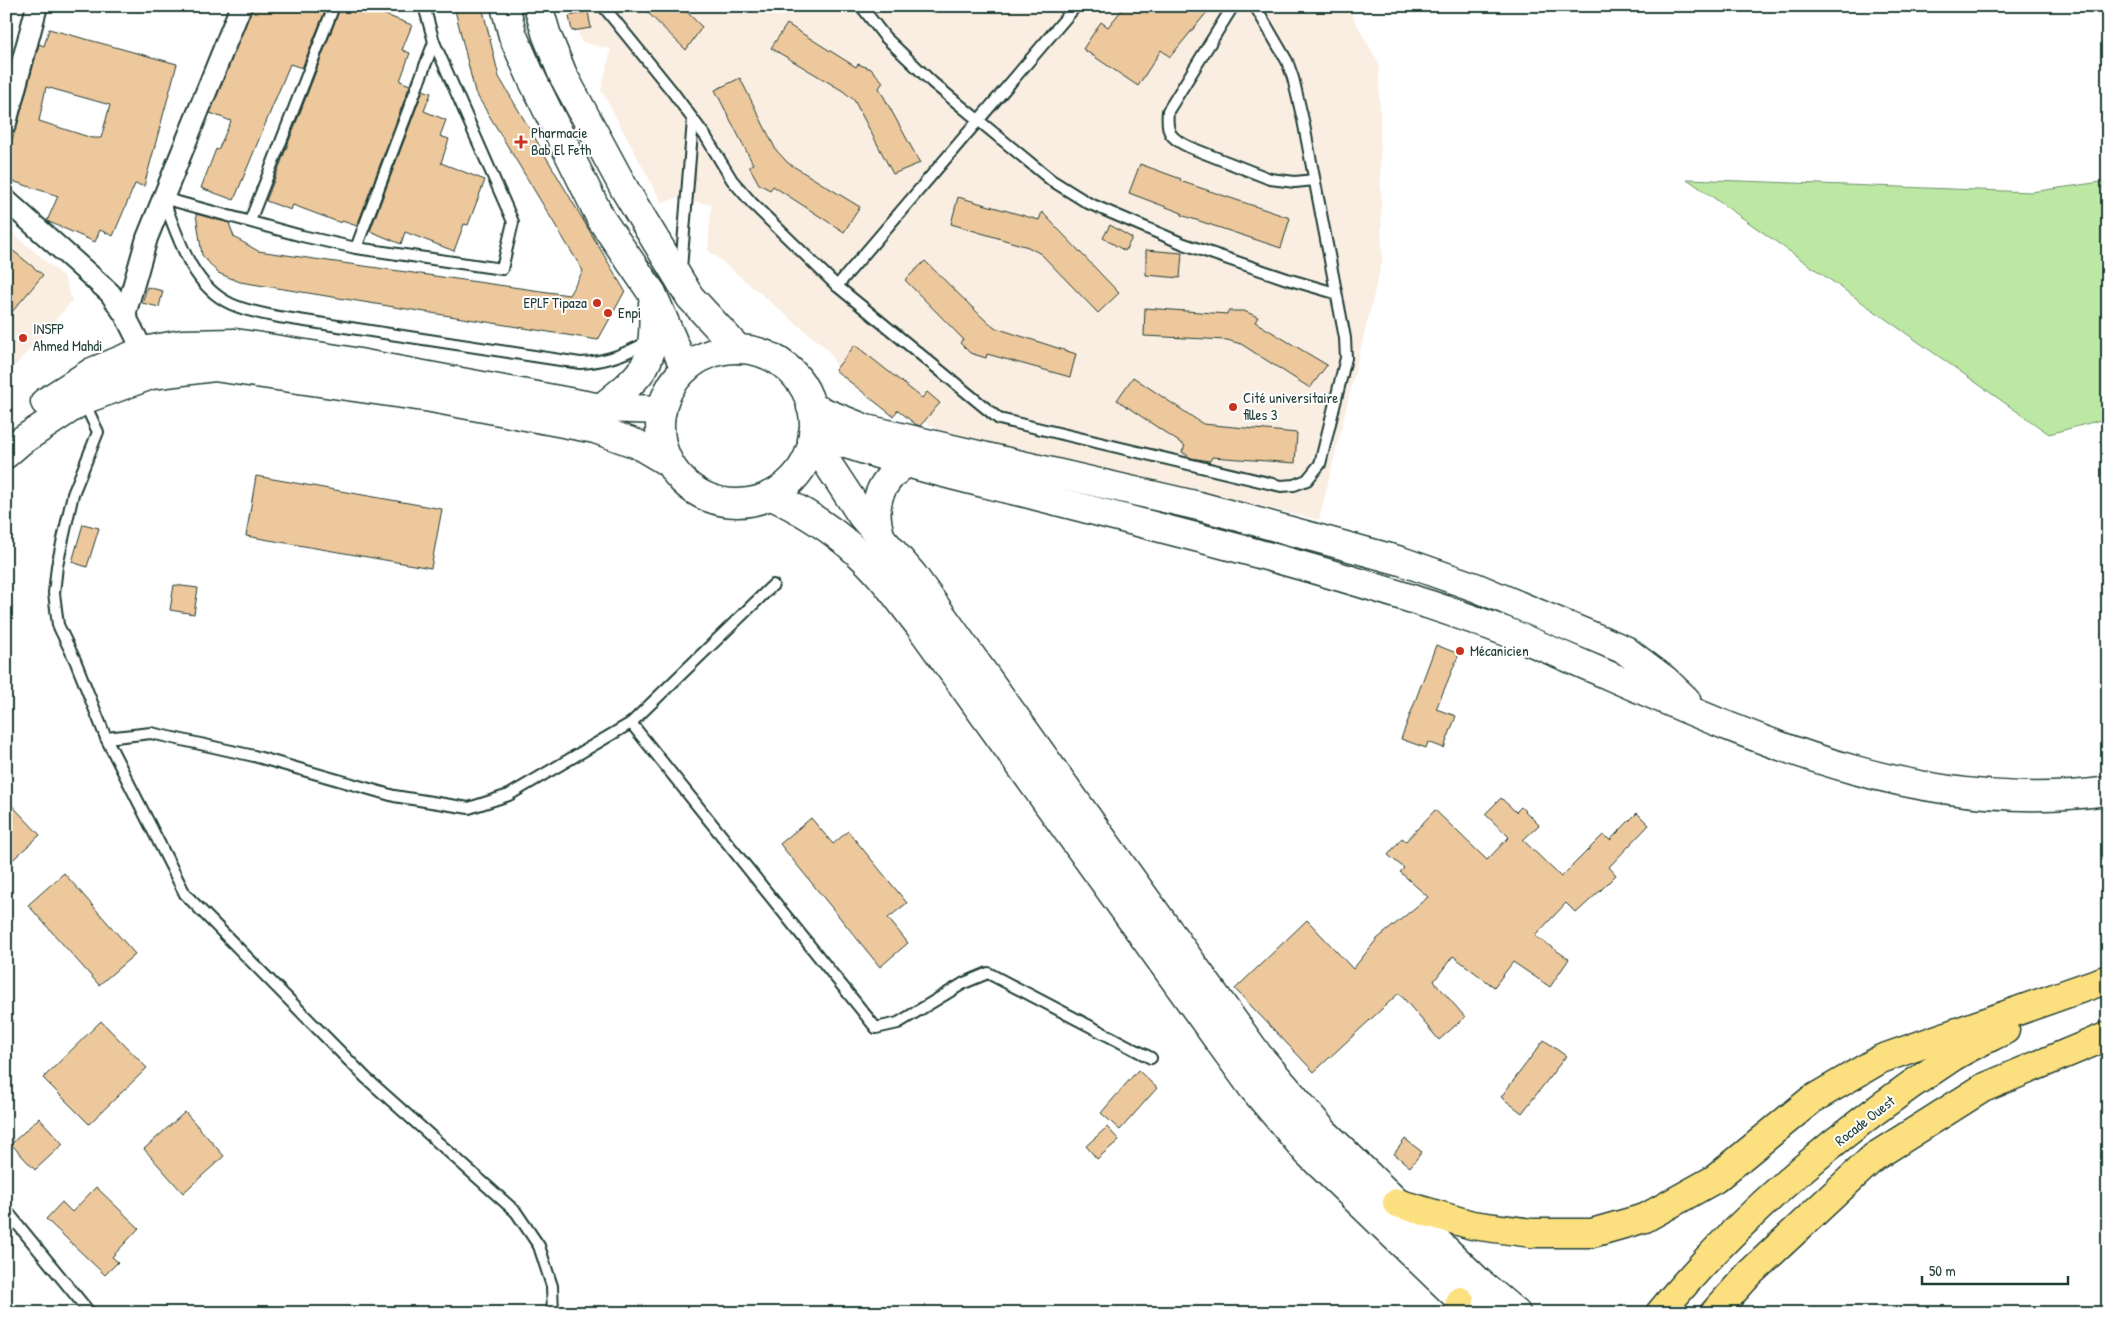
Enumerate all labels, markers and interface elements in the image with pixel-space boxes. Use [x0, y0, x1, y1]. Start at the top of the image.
place label: Pharmacie Bab El Feth [531, 122, 591, 160]
marker: Pharmacie Bab El Feth [515, 136, 527, 148]
place label: EPLF Tipaza [524, 292, 587, 313]
marker: EPLF Tipaza [591, 297, 603, 309]
place label: Enpi [618, 302, 641, 323]
marker: Enpi [602, 307, 614, 319]
place label: INSFP Ahmed Mahdi [33, 318, 102, 356]
marker: INSFP Ahmed Mahdi [17, 332, 29, 344]
place label: Cité universitaire filles 3 [1243, 387, 1338, 425]
marker: Cité universitaire filles 3 [1227, 401, 1239, 413]
place label: Mécanicien [1470, 640, 1529, 661]
marker: Mécanicien [1454, 645, 1466, 657]
street label: Rocade Ouest [1830, 1090, 1900, 1151]
scale bar [1922, 1254, 2068, 1286]
text: 50 m [1929, 1260, 1956, 1281]

